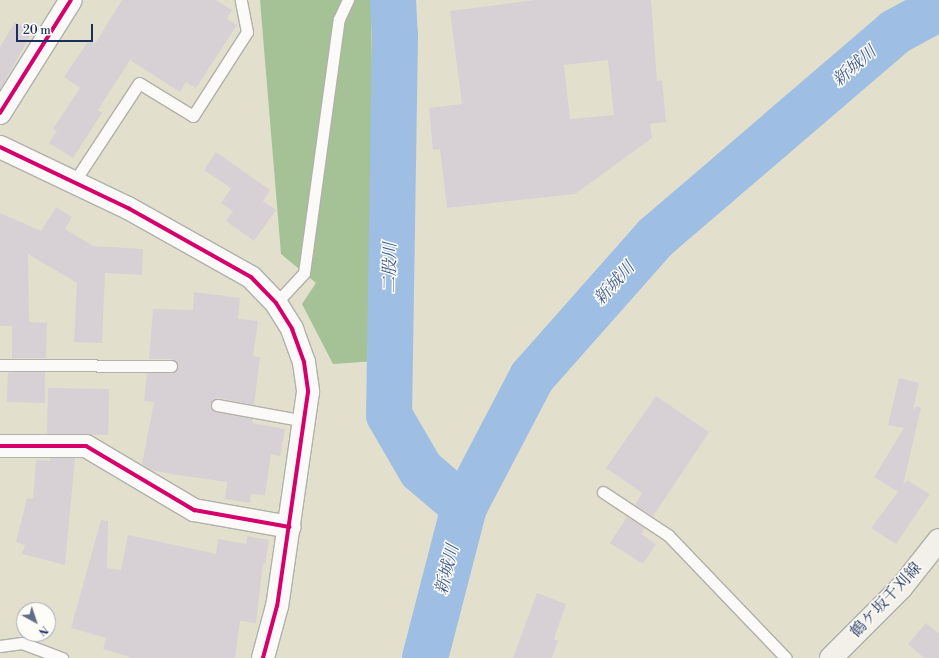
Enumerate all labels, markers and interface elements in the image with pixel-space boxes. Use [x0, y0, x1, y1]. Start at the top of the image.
scale bar [18, 16, 95, 42]
text: 20 m [23, 23, 51, 38]
water label: 新城川 [829, 43, 881, 91]
water label: 二股川 [380, 242, 402, 294]
water label: 新城川 [590, 258, 640, 310]
water label: 新城川 [432, 543, 464, 597]
street label: 鶴ケ坂千刈線 [846, 558, 926, 642]
north arrow [16, 602, 56, 642]
text: N [35, 622, 51, 639]

